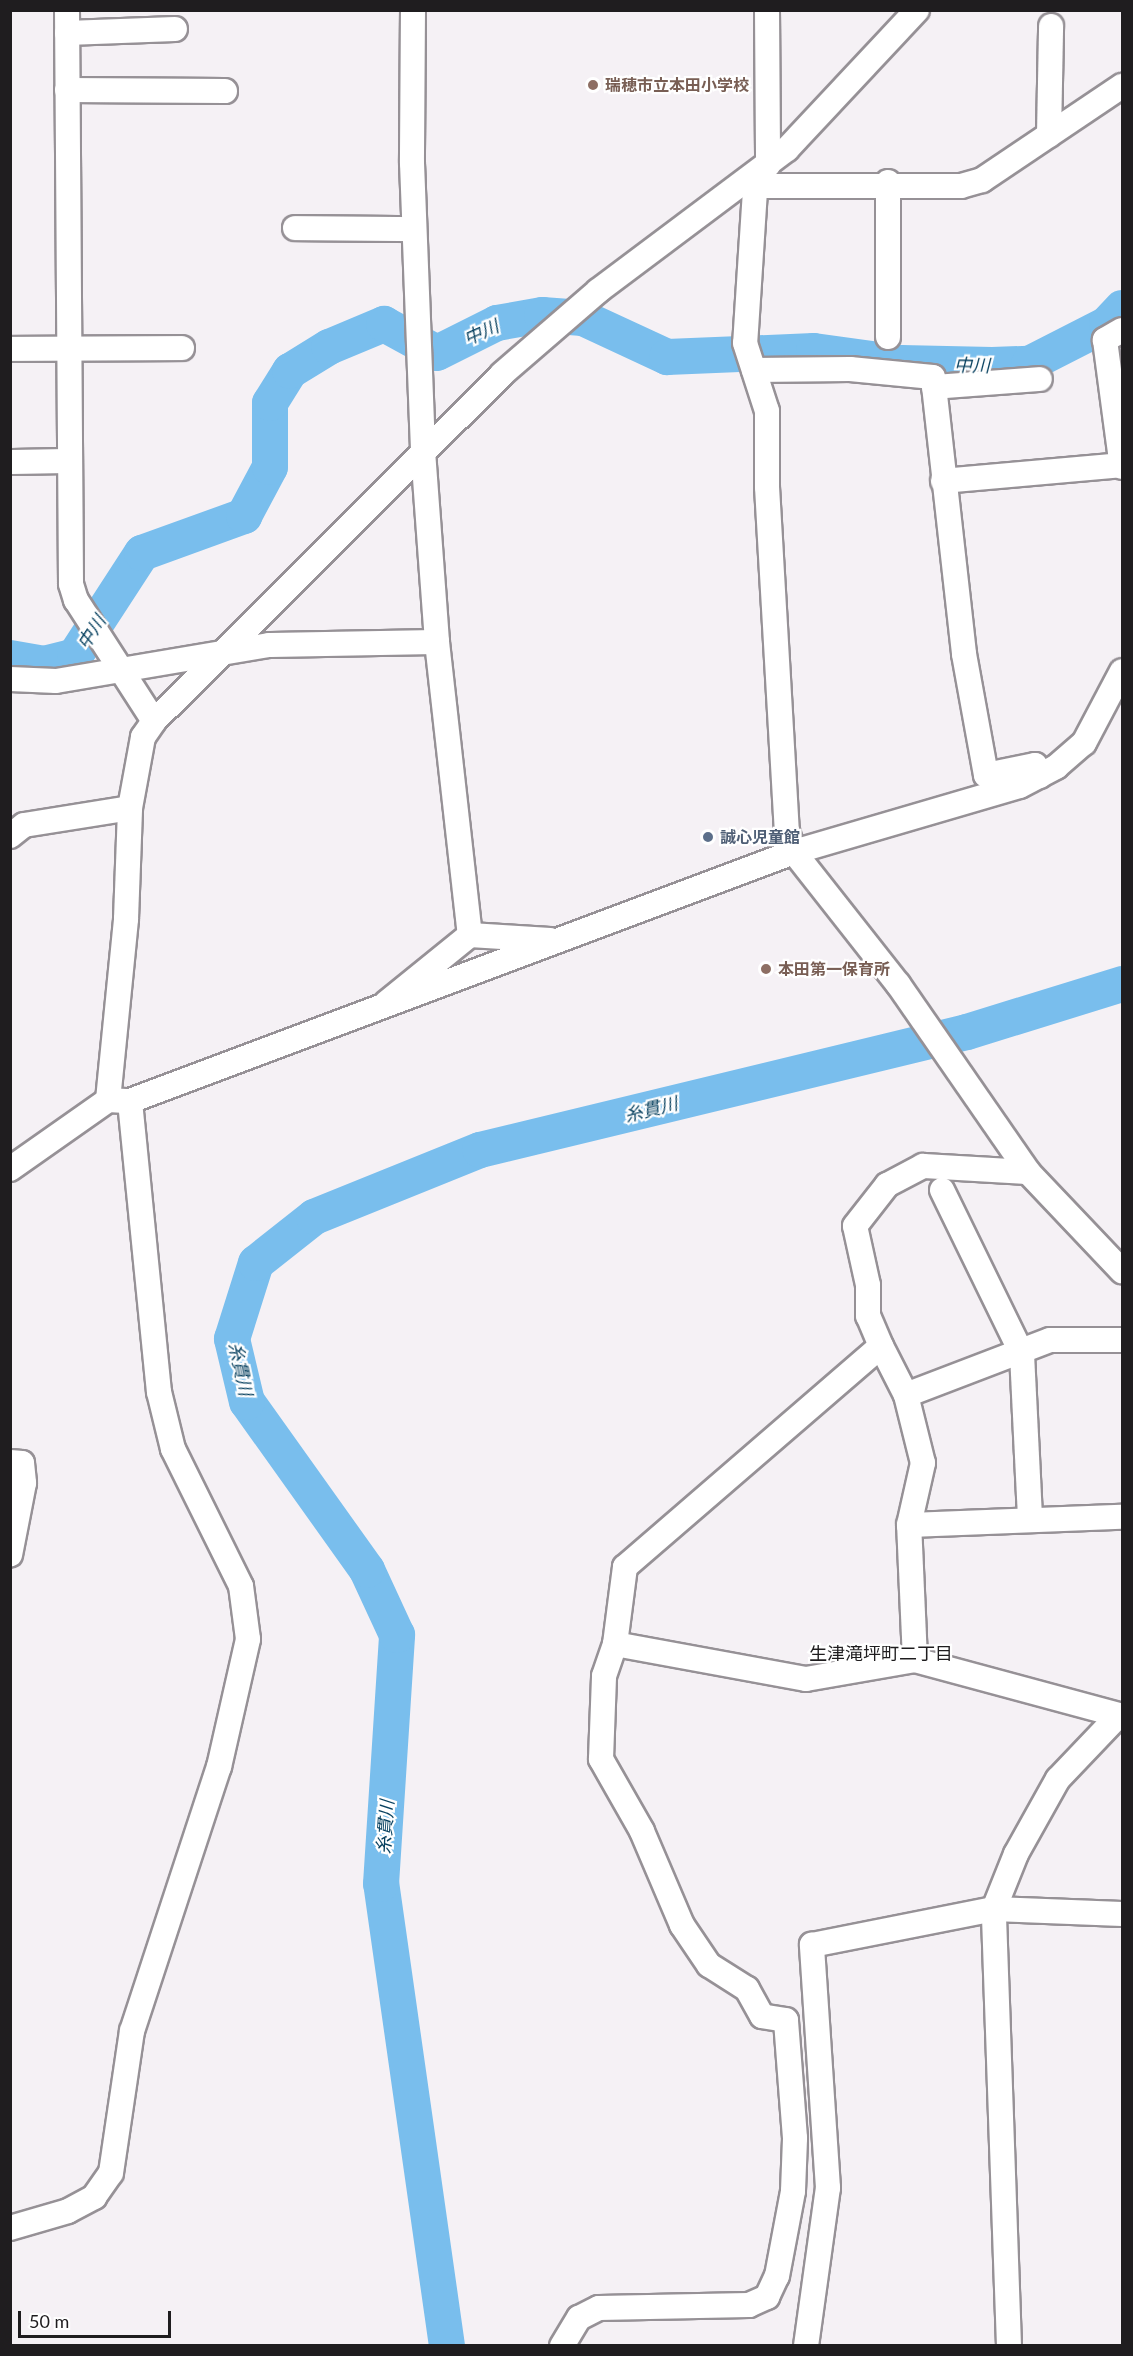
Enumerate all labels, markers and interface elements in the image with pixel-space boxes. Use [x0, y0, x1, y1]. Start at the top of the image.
place label: 瑞穂市立本田小学校 [605, 75, 749, 95]
marker: 瑞穂市立本田小学校 [586, 78, 600, 92]
water label: 中川 [460, 315, 502, 349]
water label: 中川 [954, 354, 990, 376]
water label: 中川 [72, 611, 110, 653]
place label: 誠心児童館 [720, 827, 800, 847]
marker: 誠心児童館 [701, 830, 715, 844]
place label: 本田第一保育所 [778, 959, 890, 979]
marker: 本田第一保育所 [759, 962, 773, 976]
water label: 糸貫川 [622, 1092, 680, 1126]
water label: 糸貫川 [225, 1340, 257, 1398]
district label: 生津滝坪町二丁目 [809, 1642, 953, 1664]
water label: 糸貫川 [372, 1799, 398, 1855]
scale bar [21, 2299, 174, 2337]
text: 50 m [29, 2310, 69, 2332]

